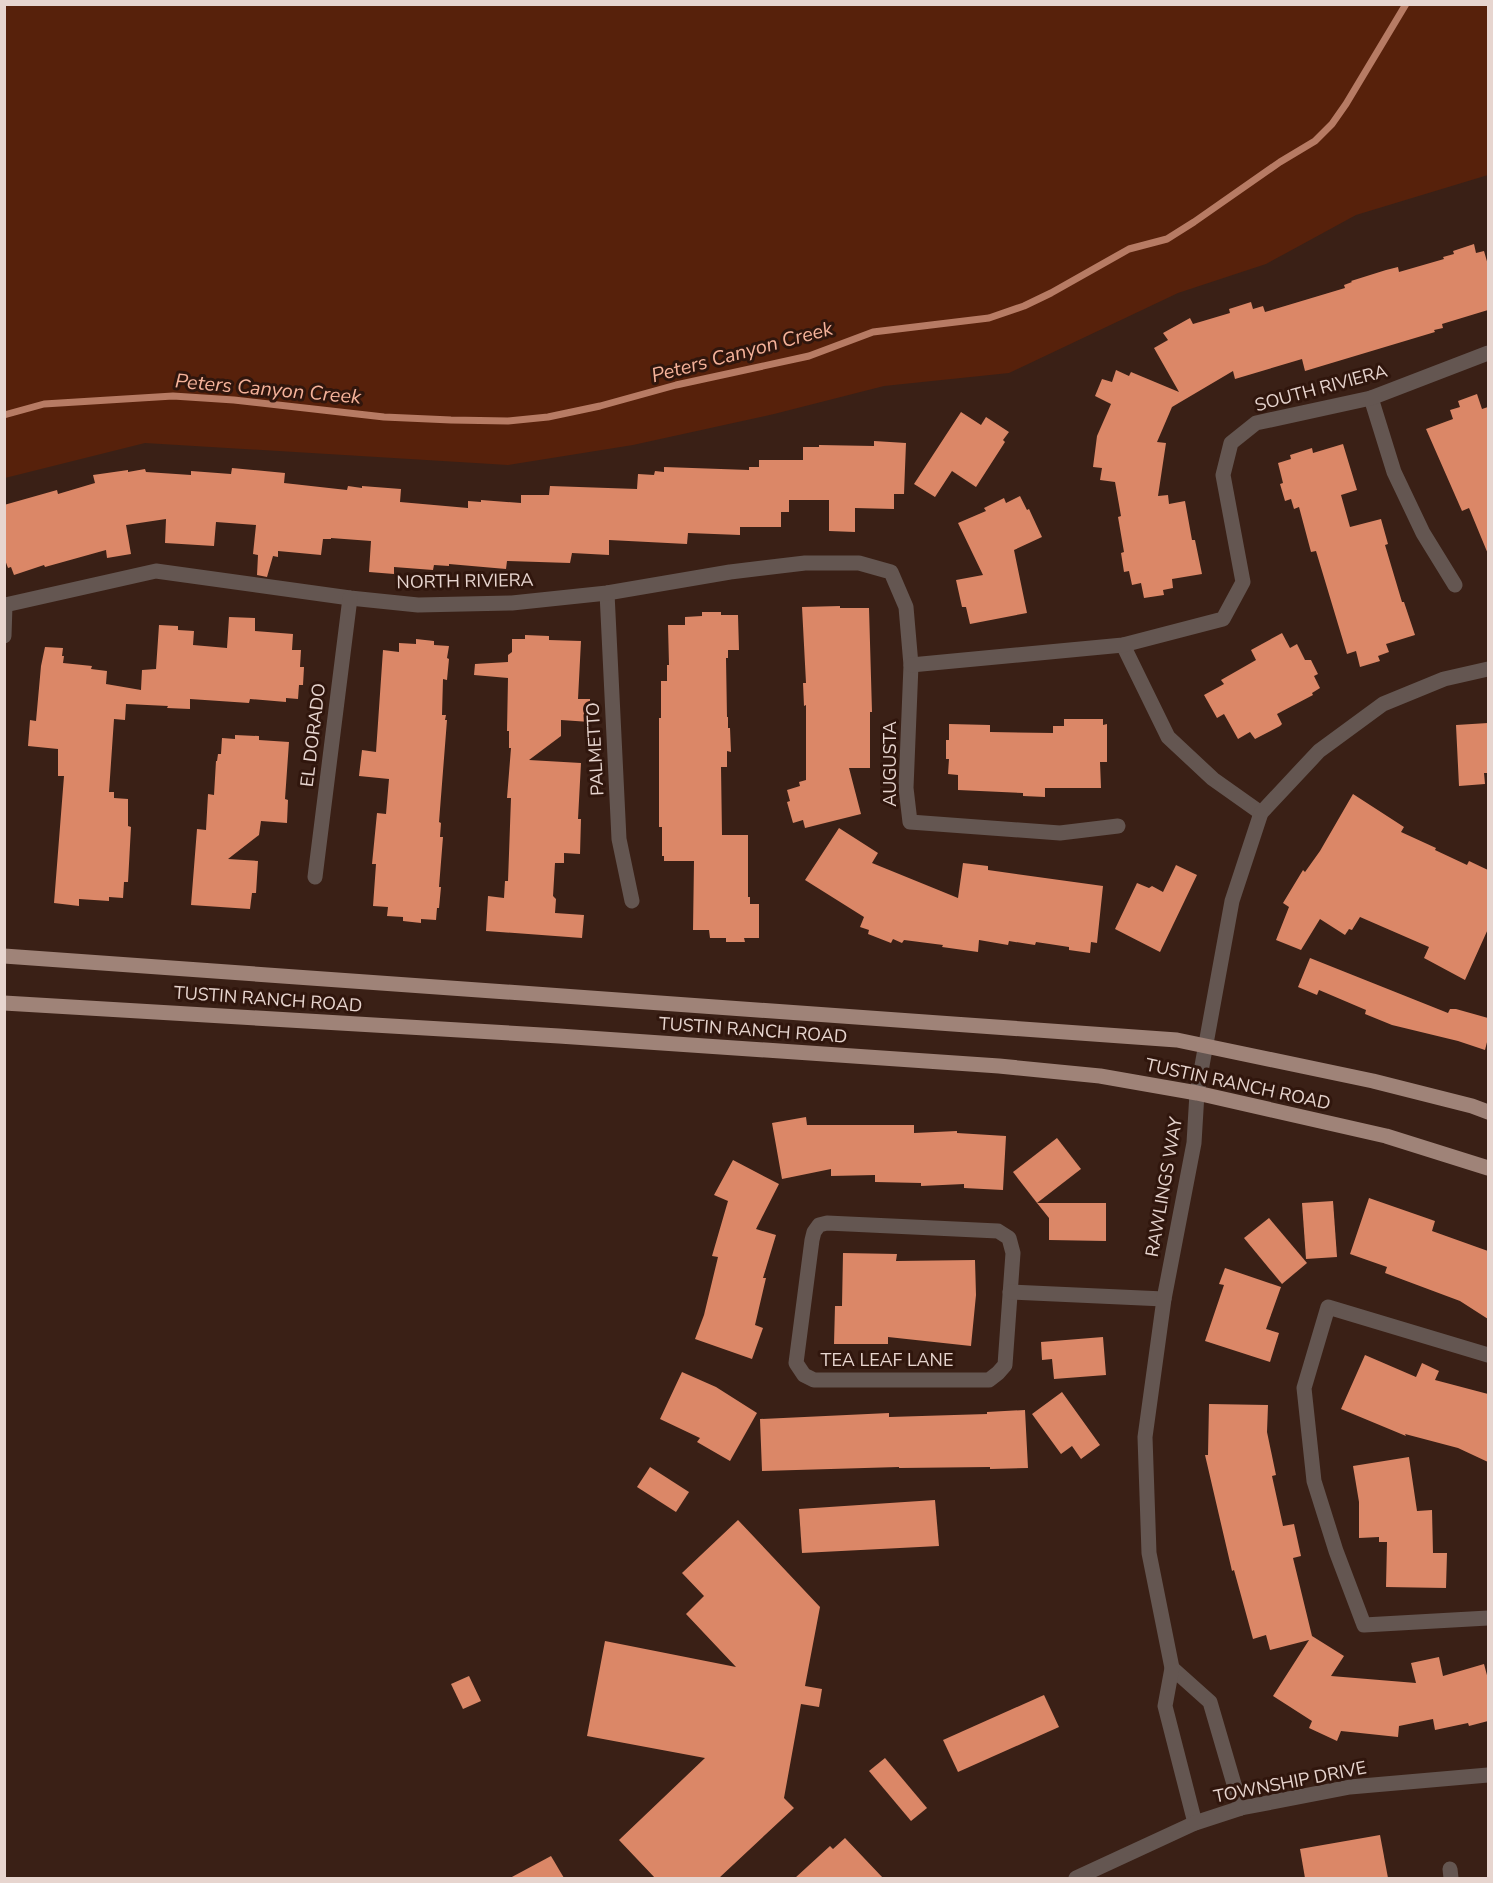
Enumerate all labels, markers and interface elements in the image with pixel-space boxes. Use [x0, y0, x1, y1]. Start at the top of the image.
water label: Peters Canyon Creek [648, 315, 837, 389]
street label: SOUTH RIVIERA [1252, 359, 1390, 417]
water label: Peters Canyon Creek [174, 367, 363, 411]
street label: NORTH RIVIERA [396, 568, 534, 594]
street label: EL DORADO [295, 682, 331, 788]
street label: PALMETTO [581, 702, 609, 796]
street label: AUGUSTA [878, 721, 902, 807]
street label: TUSTIN RANCH ROAD [173, 980, 363, 1018]
street label: TUSTIN RANCH ROAD [658, 1011, 848, 1049]
street label: TUSTIN RANCH ROAD [1143, 1053, 1333, 1115]
street label: RAWLINGS WAY [1140, 1115, 1188, 1259]
street label: TEA LEAF LANE [821, 1348, 953, 1372]
street label: TOWNSHIP DRIVE [1212, 1755, 1368, 1809]

